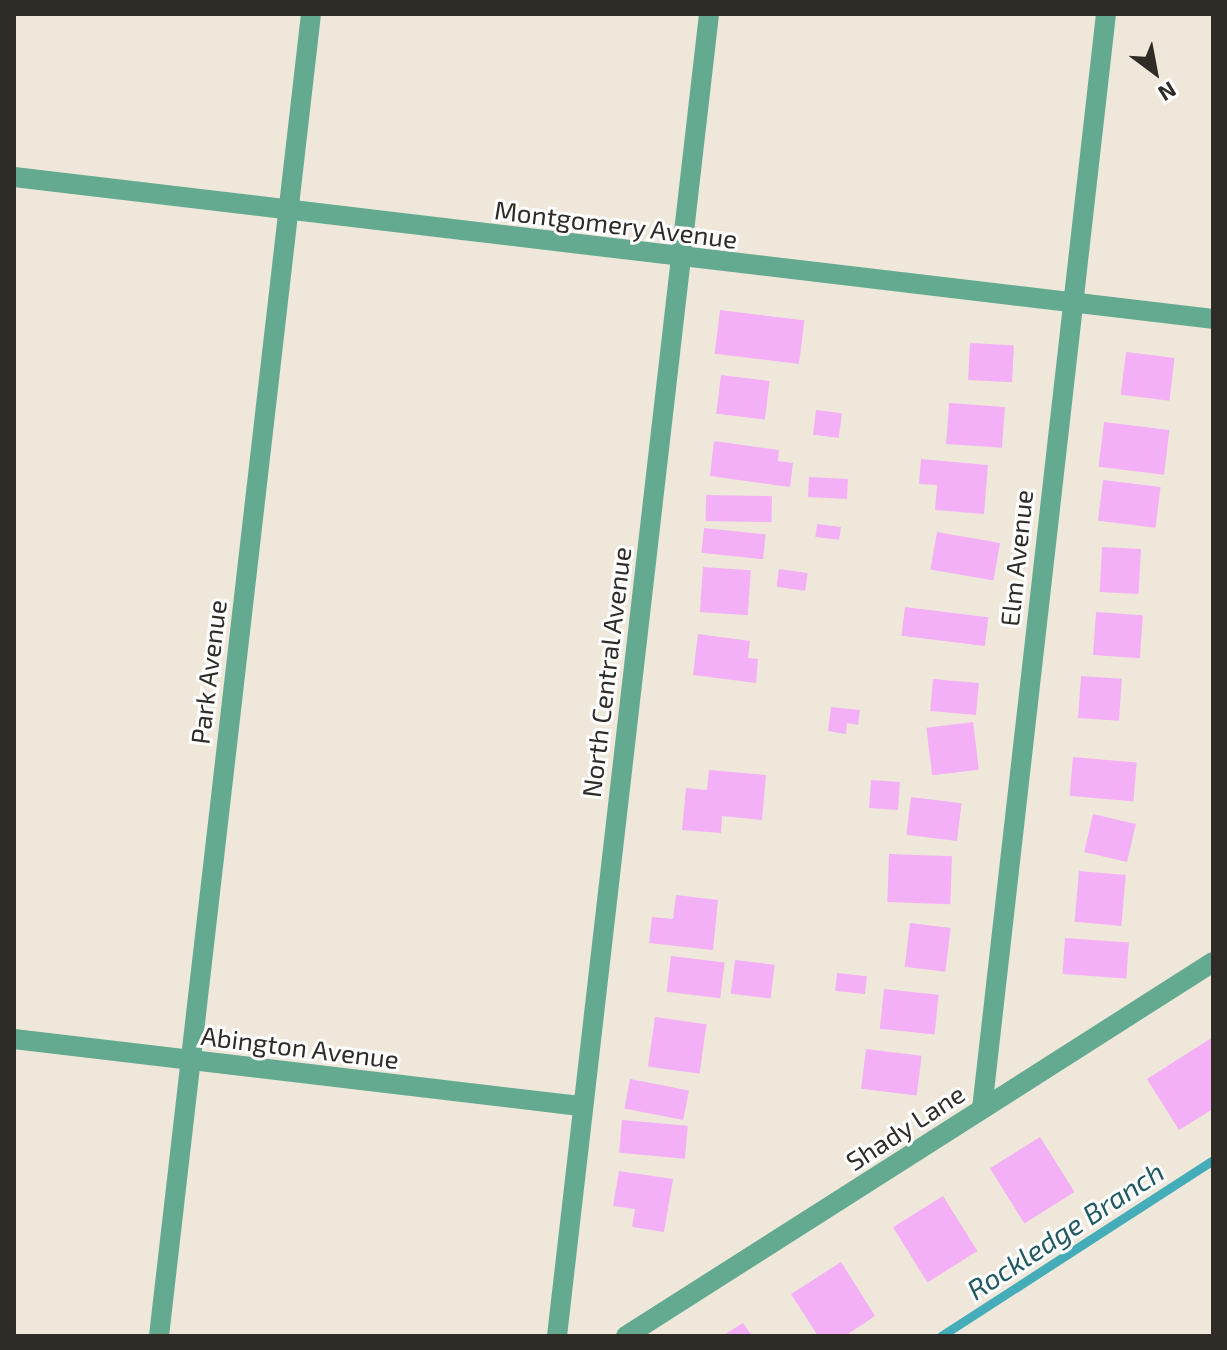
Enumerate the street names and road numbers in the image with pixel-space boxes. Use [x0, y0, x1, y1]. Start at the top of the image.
street label: Montgomery Avenue [492, 194, 740, 254]
street label: Elm Avenue [993, 488, 1039, 628]
street label: North Central Avenue [575, 544, 637, 800]
street label: Park Avenue [184, 598, 232, 746]
street label: Abington Avenue [199, 1019, 401, 1075]
street label: Shady Lane [840, 1077, 970, 1177]

